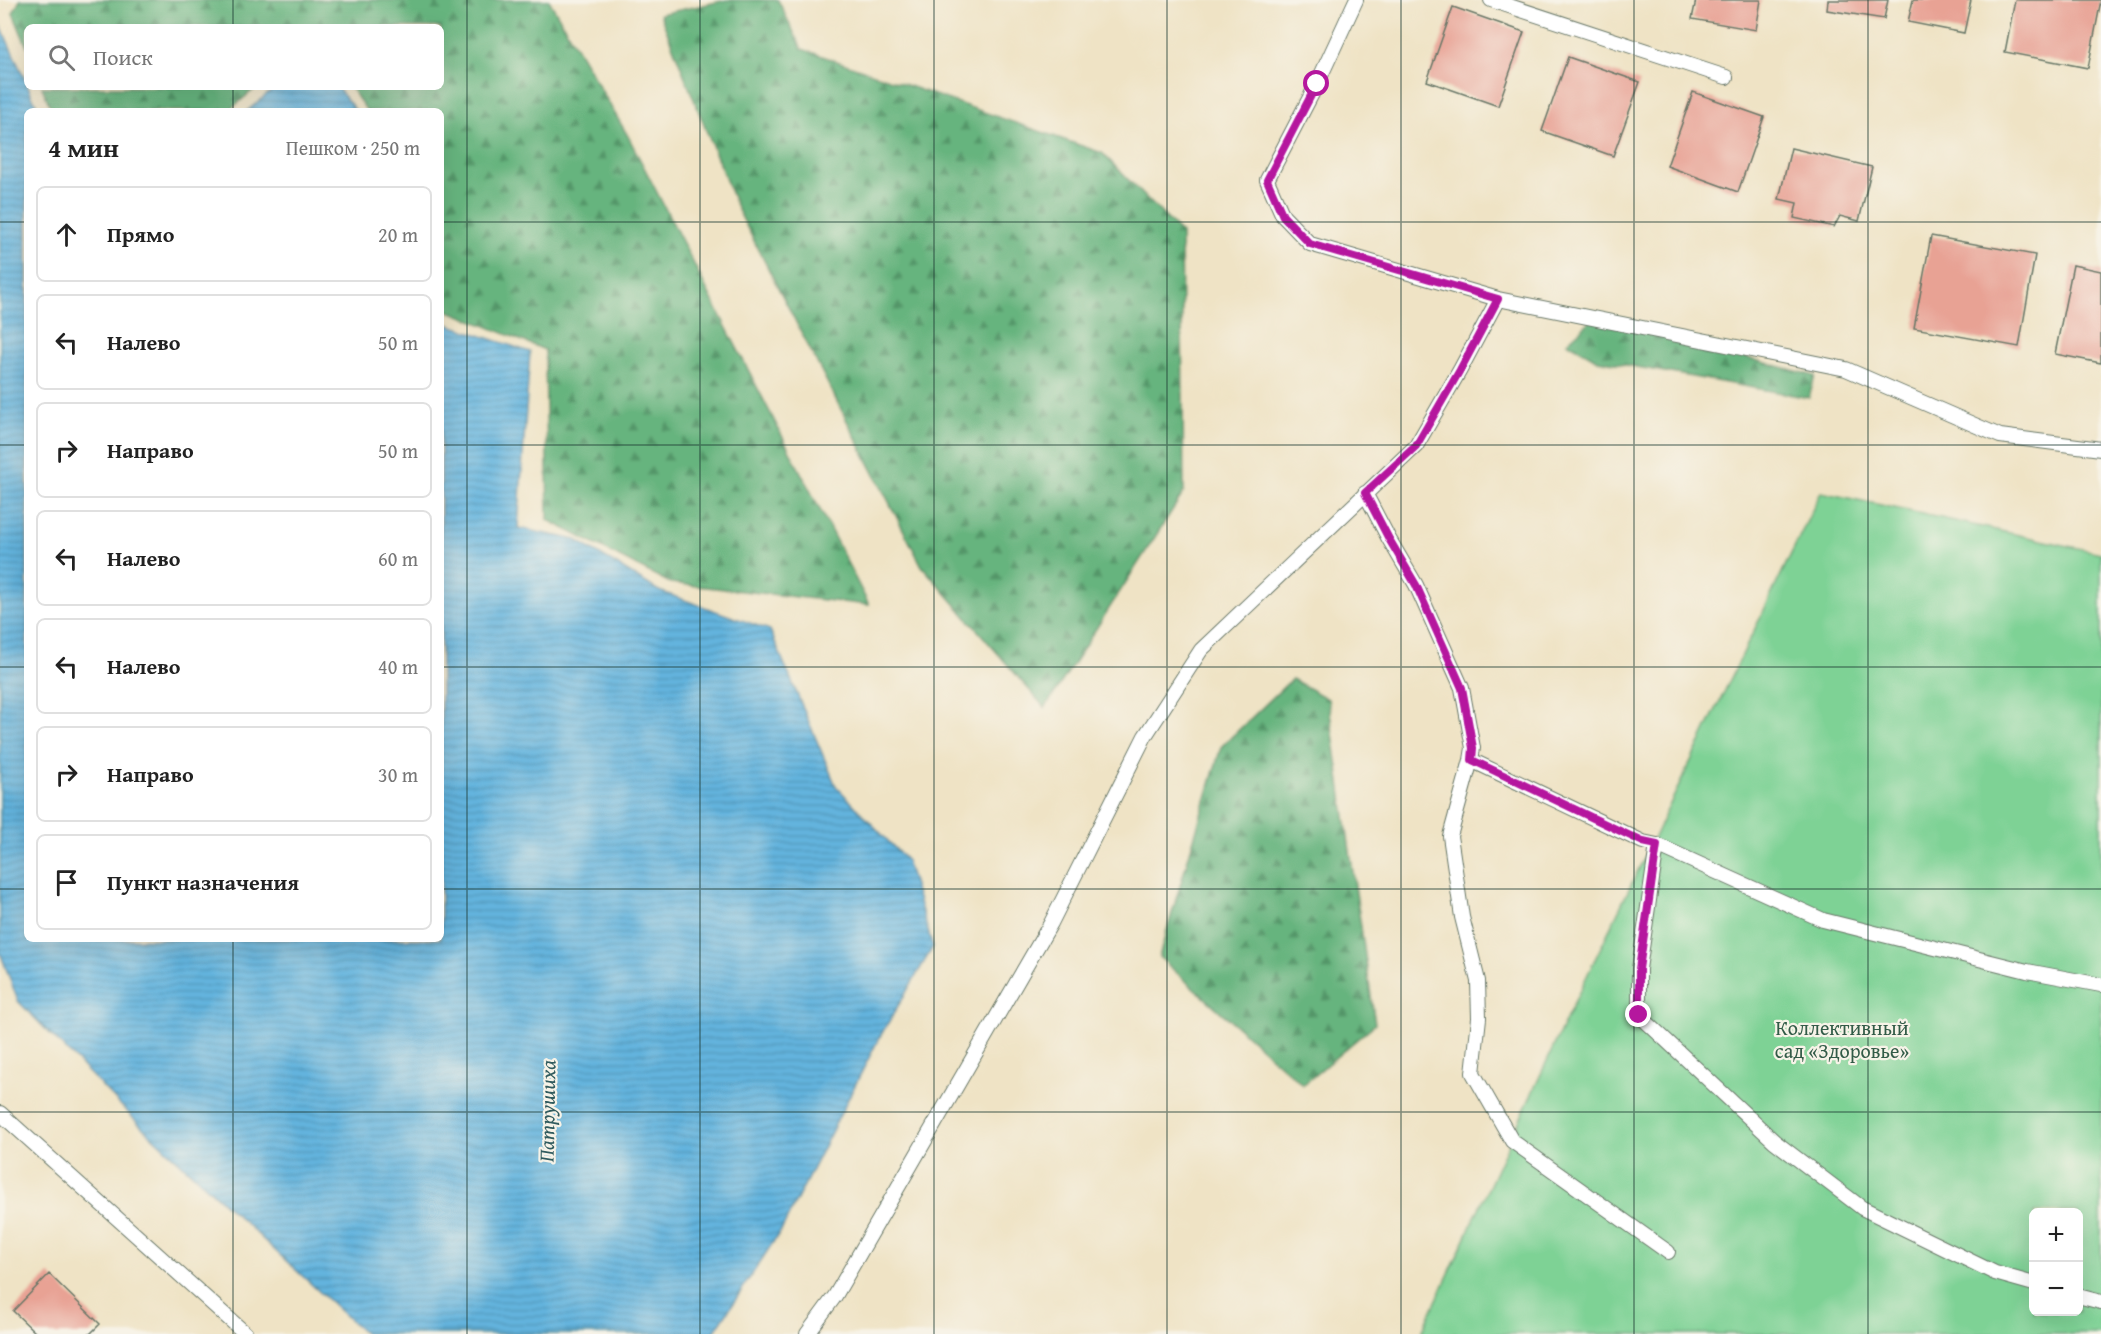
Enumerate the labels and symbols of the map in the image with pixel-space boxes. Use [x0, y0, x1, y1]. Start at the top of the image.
route start [1303, 70, 1329, 96]
route end [1625, 1001, 1651, 1027]
park label: Коллективный сад «Здоровье» [1775, 1013, 1909, 1065]
water label: Патрушиха [531, 1059, 563, 1162]

